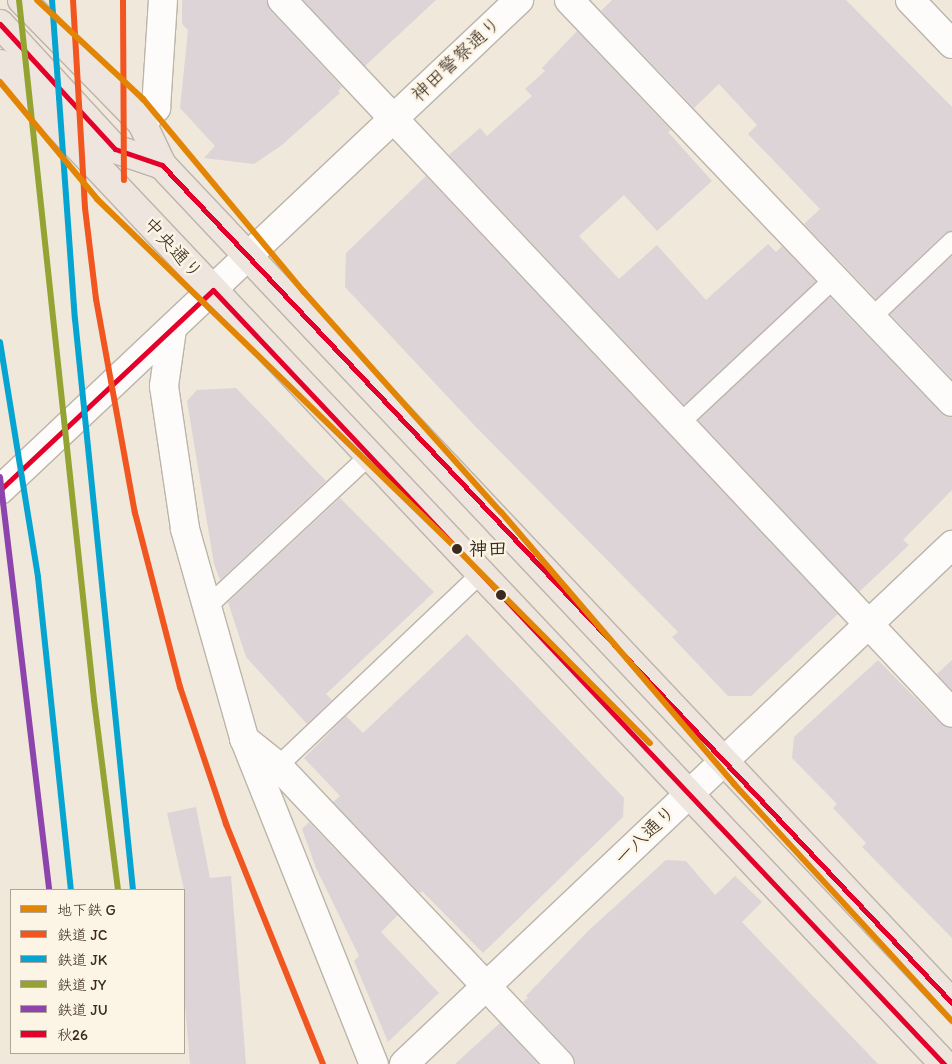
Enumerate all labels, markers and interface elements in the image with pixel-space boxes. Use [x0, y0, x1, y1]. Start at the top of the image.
street label: 神田警察通り [407, 12, 505, 106]
street label: 中央通り [139, 212, 207, 284]
place label: 神田 [469, 538, 507, 560]
marker: 神田 [449, 541, 465, 557]
unlabelled marker [496, 590, 506, 600]
street label: 一八通り [610, 800, 680, 870]
legend [10, 889, 185, 1054]
text: 地下鉄 G [57, 901, 116, 919]
text: 鉄道 JC [57, 926, 107, 944]
text: 鉄道 JK [57, 951, 107, 969]
text: 鉄道 JY [57, 976, 106, 994]
text: 鉄道 JU [57, 1001, 108, 1019]
text: 秋26 [57, 1026, 88, 1044]

